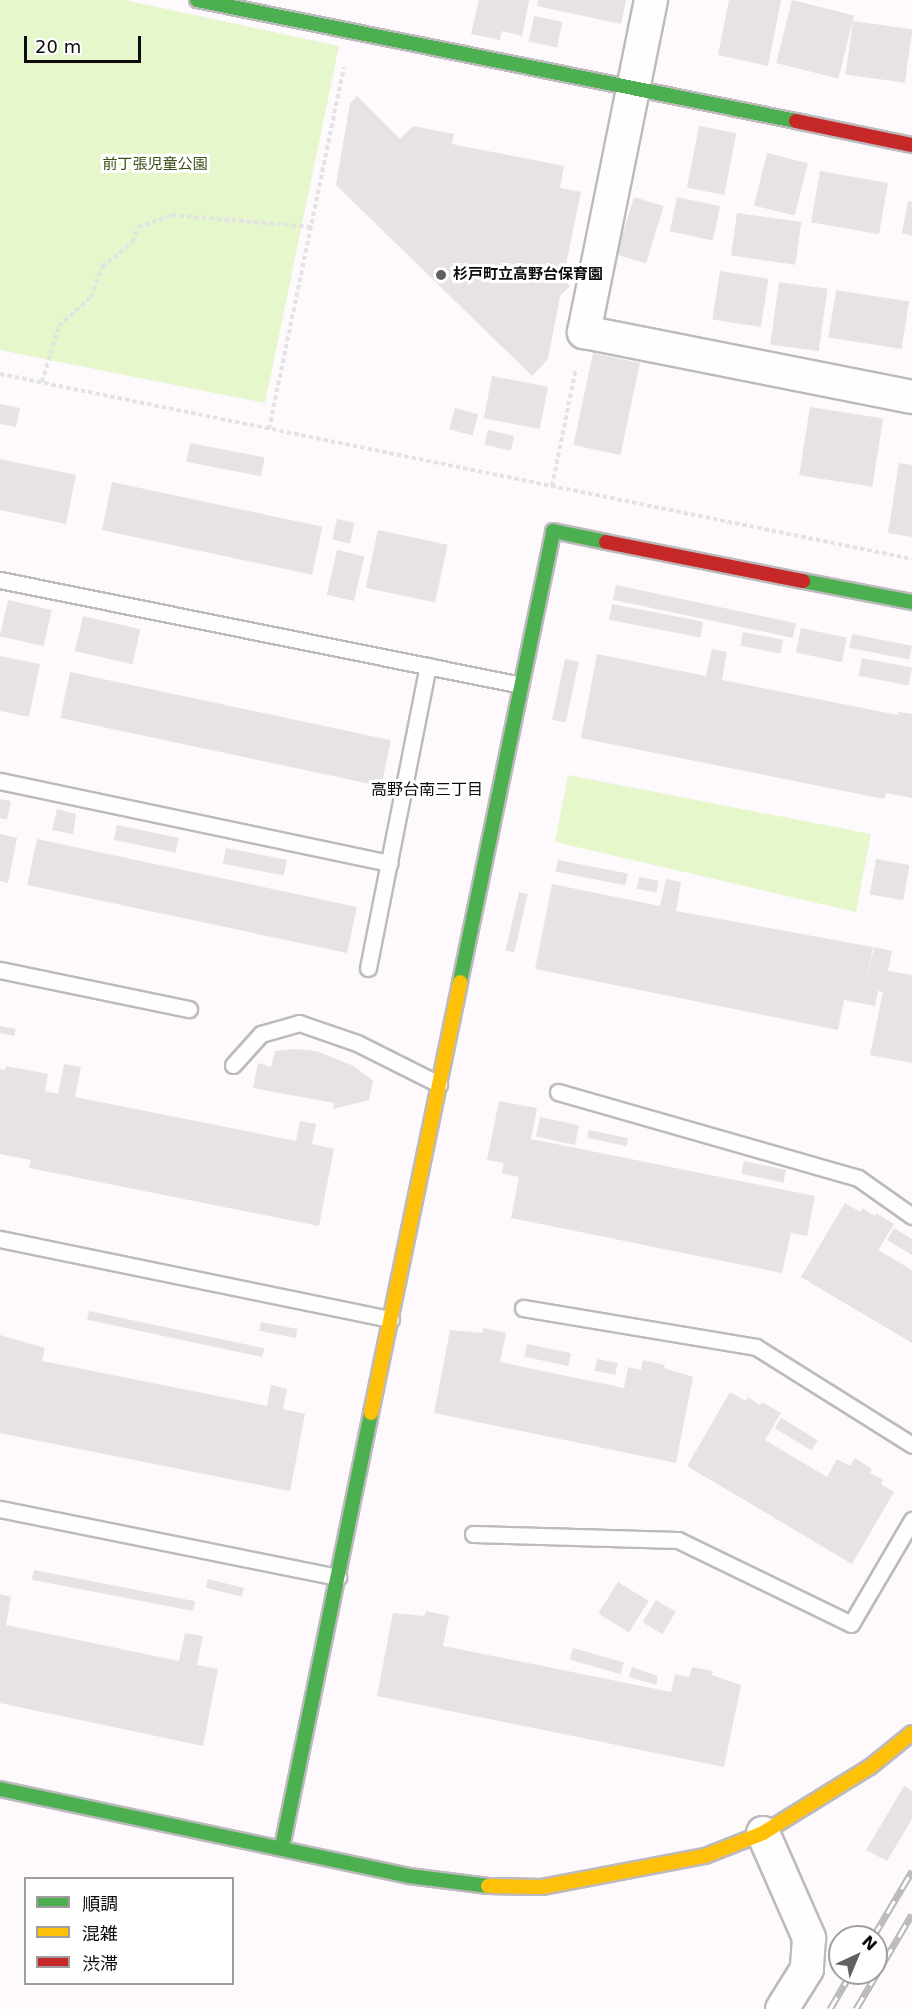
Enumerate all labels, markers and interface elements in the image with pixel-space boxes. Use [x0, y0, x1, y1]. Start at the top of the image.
scale bar [27, 24, 144, 62]
text: 20 m [35, 36, 81, 57]
park label: 前丁張児童公園 [103, 156, 207, 174]
place label: 杉戸町立高野台保育園 [453, 266, 603, 284]
marker: 杉戸町立高野台保育園 [434, 268, 448, 282]
district label: 高野台南三丁目 [371, 780, 483, 800]
legend [24, 1877, 234, 1985]
text: 順調 [82, 1893, 118, 1914]
text: 混雑 [82, 1923, 118, 1944]
north arrow [828, 1925, 888, 1985]
text: N [858, 1932, 881, 1955]
text: 渋滞 [82, 1953, 118, 1974]

